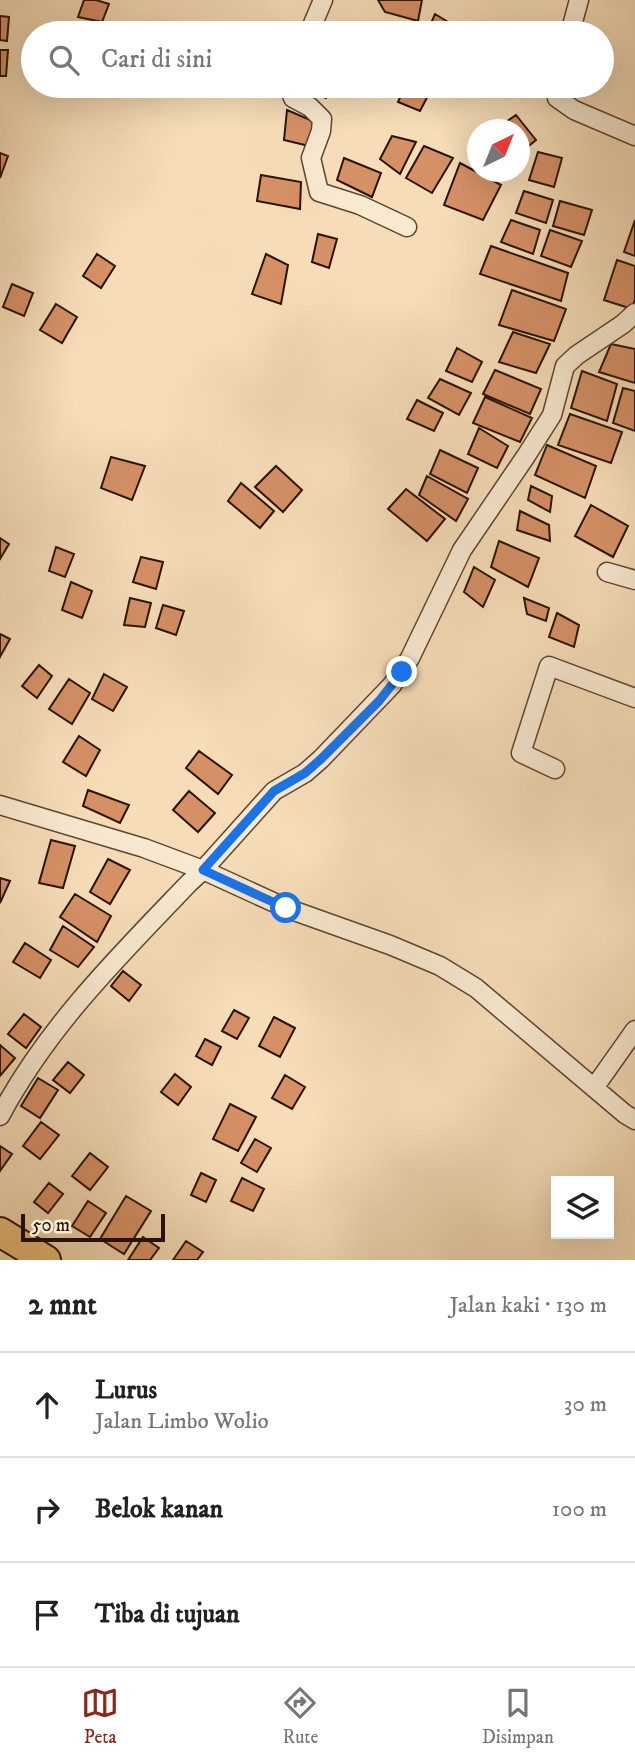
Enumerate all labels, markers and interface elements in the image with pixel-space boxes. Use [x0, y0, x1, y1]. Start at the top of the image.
search box [21, 21, 614, 98]
icon: search [45, 41, 83, 79]
text: Cari di sini [101, 43, 212, 76]
north arrow [467, 119, 530, 182]
route end [386, 656, 417, 687]
route start [270, 892, 301, 923]
map controls [551, 1176, 614, 1239]
button: layers [551, 1176, 614, 1239]
scale bar [21, 1211, 164, 1243]
text: 50 m [32, 1214, 70, 1237]
text: 2 mnt [28, 1287, 97, 1324]
text: Jalan kaki · 130 m [449, 1291, 607, 1320]
text: Lurus [95, 1374, 157, 1407]
icon: ahead [28, 1386, 66, 1424]
text: 30 m [564, 1390, 607, 1419]
text: Jalan Limbo Wolio [95, 1407, 269, 1436]
icon: right [28, 1491, 66, 1529]
text: Belok kanan [95, 1493, 223, 1526]
text: 100 m [552, 1495, 607, 1524]
icon: arrive [28, 1596, 66, 1634]
text: Tiba di tujuan [95, 1598, 240, 1631]
tab: Peta [81, 1684, 119, 1749]
tab: Rute [281, 1684, 319, 1749]
tab: Disimpan [482, 1684, 554, 1749]

